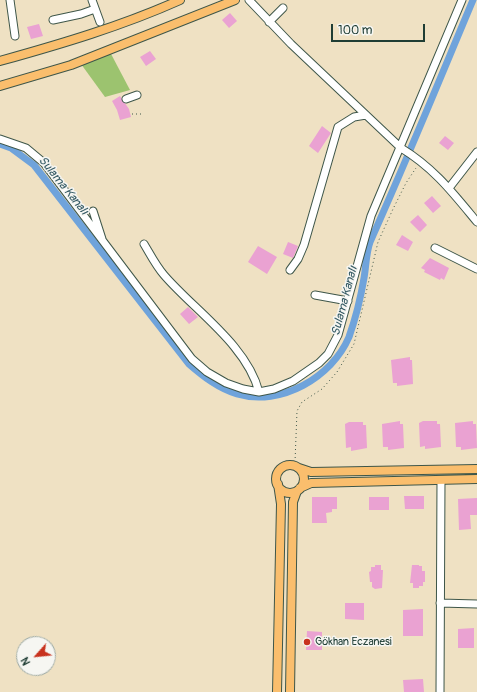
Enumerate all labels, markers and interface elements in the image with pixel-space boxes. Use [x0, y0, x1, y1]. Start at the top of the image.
scale bar [333, 16, 427, 42]
text: 100 m [338, 23, 372, 38]
water label: Sulama Kanalı [35, 154, 91, 218]
water label: Sulama Kanalı [329, 265, 361, 337]
place label: Gökhan Eczanesi [315, 635, 392, 649]
north arrow [16, 636, 56, 676]
marker: Gökhan Eczanesi [302, 637, 312, 647]
text: N [18, 655, 33, 667]

